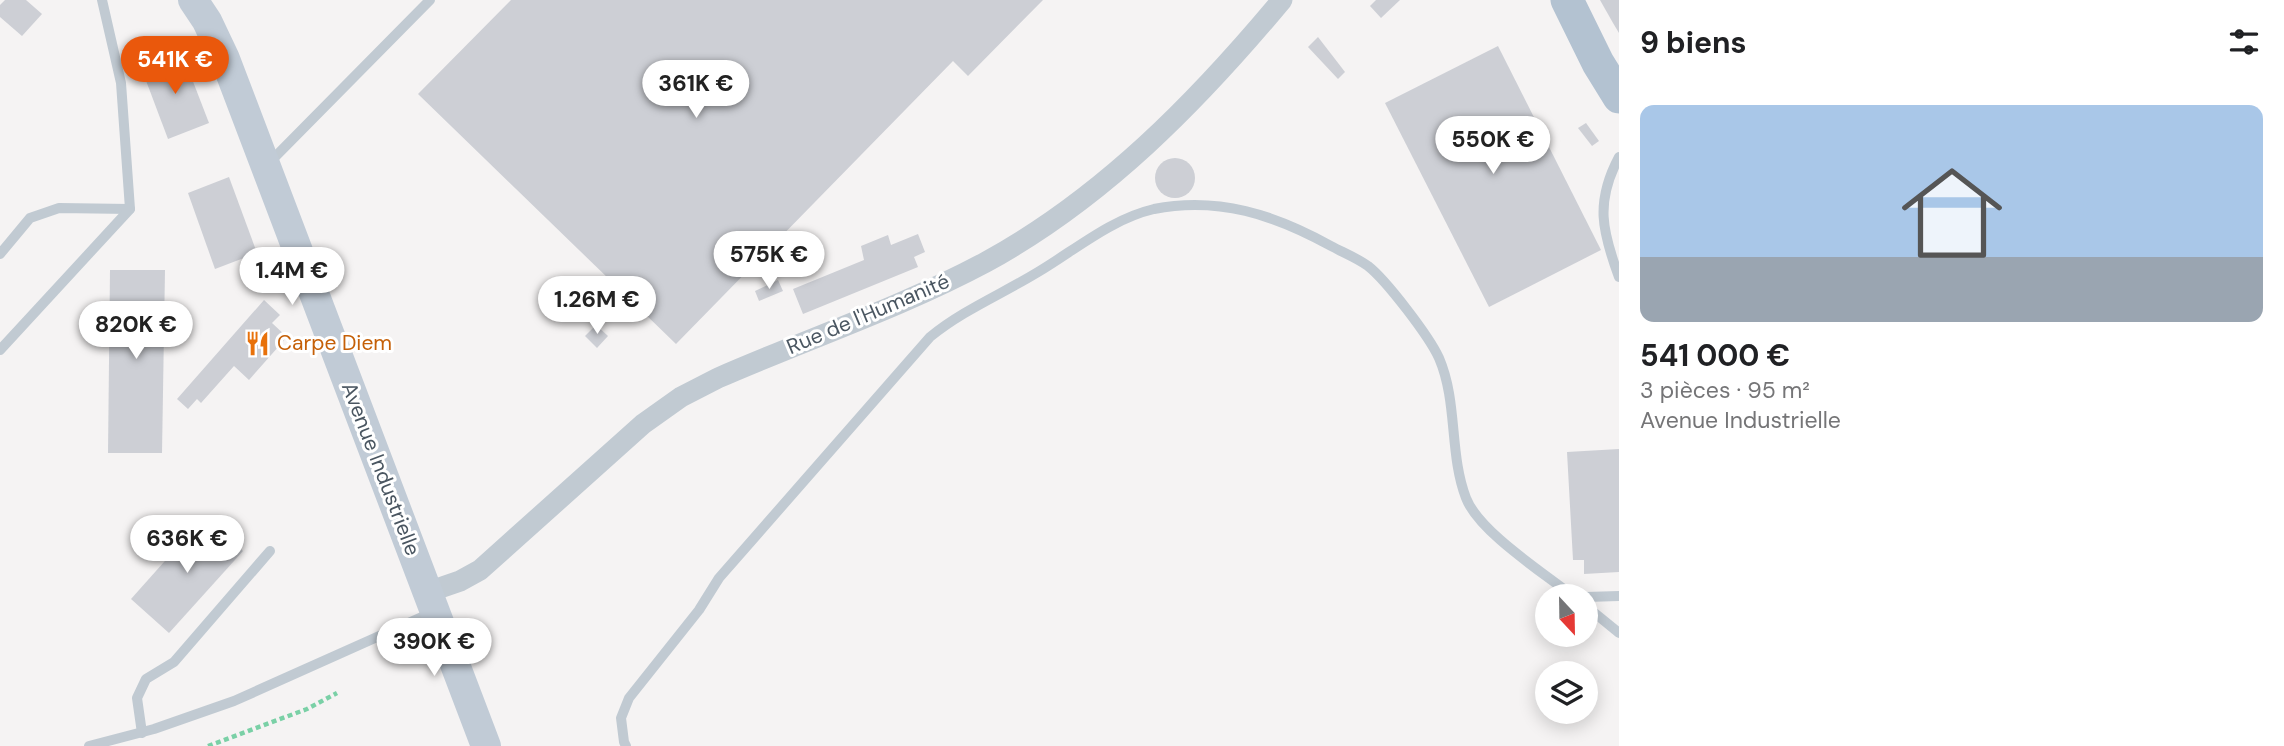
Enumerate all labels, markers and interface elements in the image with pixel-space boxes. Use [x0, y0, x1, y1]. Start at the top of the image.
text: 9 biens [1640, 23, 1747, 62]
icon: filters [2225, 23, 2263, 61]
pin: 541K € [118, 36, 232, 96]
text: 541K € [137, 44, 213, 74]
pin: 361K € [639, 60, 753, 120]
text: 361K € [658, 68, 734, 98]
pin: 550K € [1436, 116, 1550, 176]
text: 550K € [1451, 124, 1535, 154]
icon: home [1889, 150, 2015, 276]
pin: 575K € [712, 232, 826, 291]
text: 575K € [730, 239, 808, 269]
pin: 1.4M € [235, 247, 349, 307]
text: 1.4M € [255, 255, 329, 285]
street label: Rue de l'Humanité [782, 267, 954, 361]
pin: 1.26M € [532, 276, 662, 336]
text: 1.26M € [554, 284, 640, 314]
pin: 820K € [79, 302, 193, 361]
text: 820K € [95, 309, 177, 339]
restaurant icon: Carpe Diem [243, 329, 271, 357]
place label: Carpe Diem [277, 329, 392, 357]
text: 541 000 € [1640, 336, 1790, 375]
text: 3 pièces · 95 m² [1640, 375, 1810, 405]
street label: Avenue Industrielle [335, 378, 427, 560]
text: Avenue Industrielle [1640, 405, 1841, 435]
pin: 636K € [130, 516, 244, 575]
text: 636K € [146, 523, 228, 553]
north arrow [1535, 584, 1598, 648]
map controls [1535, 584, 1598, 724]
pin: 390K € [377, 618, 491, 678]
text: 390K € [393, 626, 475, 656]
button: layers [1535, 661, 1598, 724]

